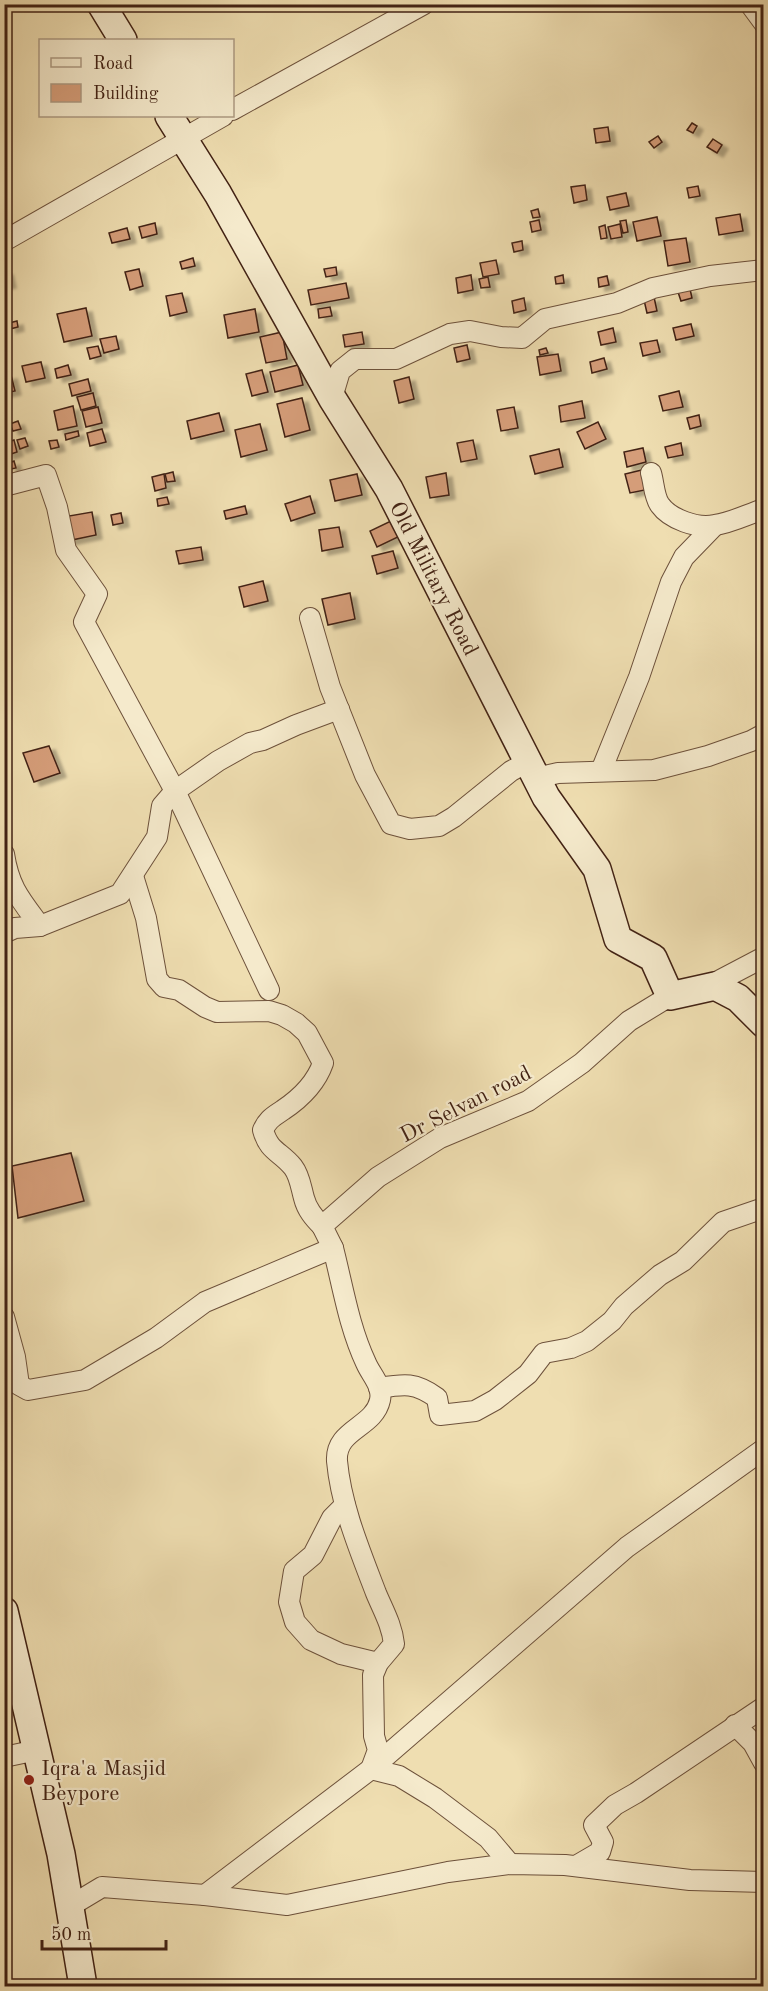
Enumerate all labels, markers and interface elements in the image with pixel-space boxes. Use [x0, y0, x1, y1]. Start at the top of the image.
legend [39, 39, 234, 117]
text: Road [93, 55, 133, 73]
text: Building [93, 85, 159, 103]
street label: Old Military Road [385, 498, 482, 659]
street label: Dr Selvan road [397, 1062, 535, 1147]
place label: Iqra'a Masjid Beypore [41, 1758, 166, 1805]
marker: Iqra'a Masjid Beypore [22, 1773, 36, 1787]
scale bar [42, 1913, 166, 1951]
text: 50 m [51, 1926, 91, 1944]

